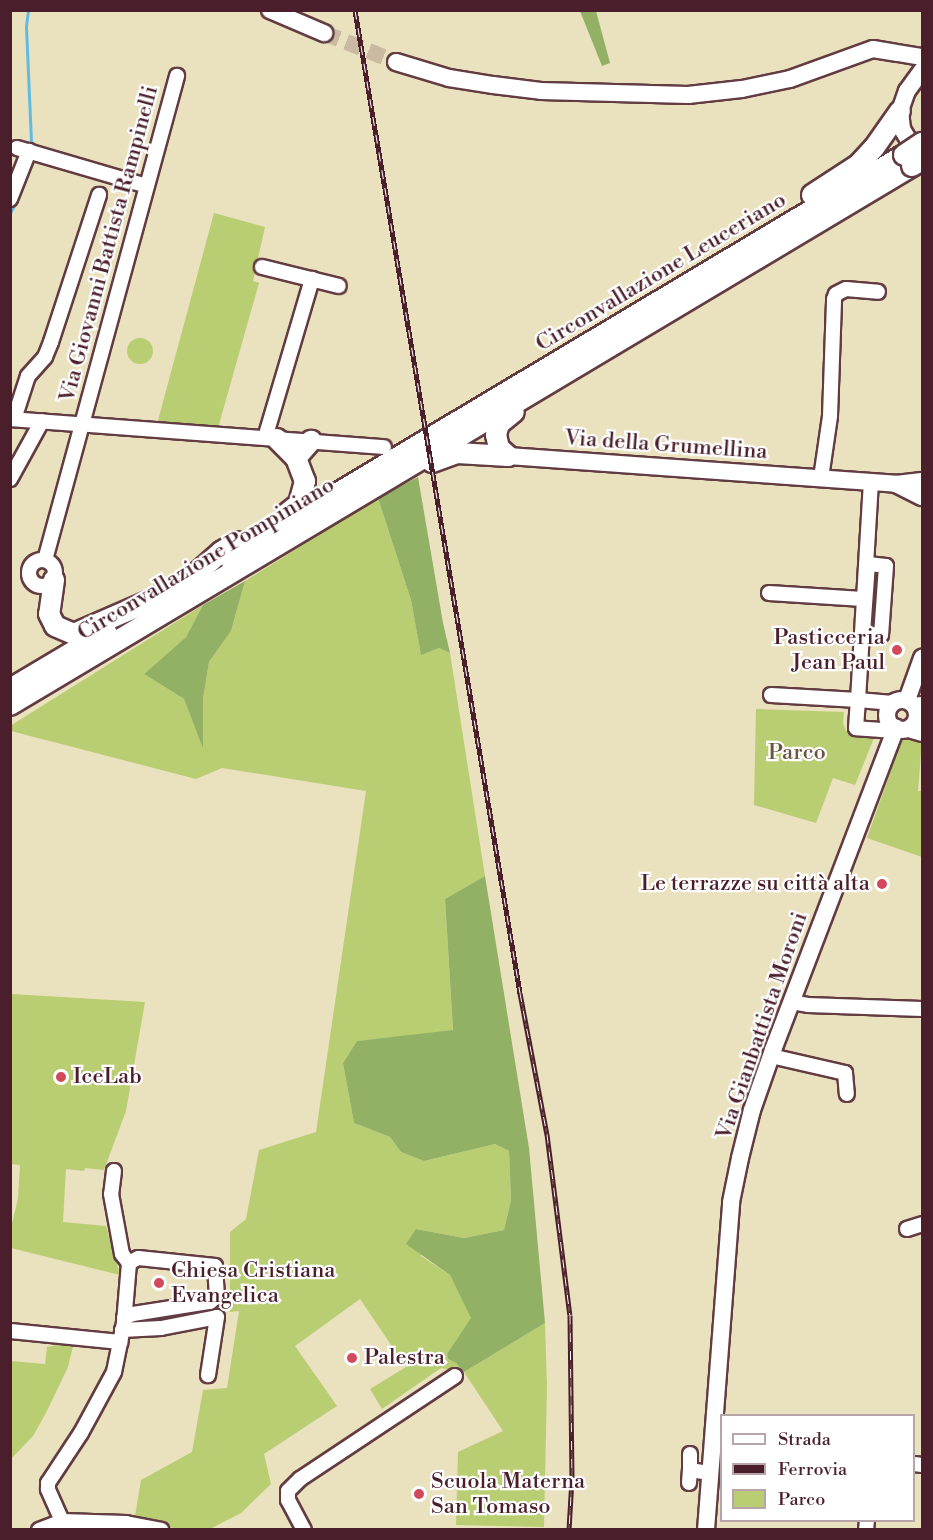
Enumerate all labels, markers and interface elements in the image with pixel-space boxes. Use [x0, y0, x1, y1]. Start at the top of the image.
street label: Via Giovanni Battista Rampinelli [54, 83, 164, 405]
street label: Circonvallazione Leuceriano [531, 187, 791, 357]
street label: Via della Grumellina [564, 425, 768, 465]
street label: Circonvallazione Pompiniano [73, 472, 339, 646]
place label: Pasticceria Jean Paul [773, 624, 885, 676]
marker: Pasticceria Jean Paul [890, 643, 904, 657]
park label: Parco [768, 740, 826, 766]
place label: Le terrazze su città alta [640, 871, 870, 897]
marker: Le terrazze su città alta [875, 877, 889, 891]
street label: Via Gianbattista Moroni [711, 909, 813, 1143]
place label: IceLab [73, 1064, 142, 1090]
marker: IceLab [54, 1070, 68, 1084]
place label: Chiesa Cristiana Evangelica [171, 1257, 335, 1308]
marker: Chiesa Cristiana Evangelica [152, 1276, 166, 1290]
place label: Palestra [364, 1345, 445, 1371]
marker: Palestra [345, 1351, 359, 1365]
legend [720, 1414, 915, 1522]
text: Strada [778, 1428, 831, 1451]
text: Ferrovia [778, 1458, 847, 1481]
place label: Scuola Materna San Tomaso [431, 1468, 585, 1520]
marker: Scuola Materna San Tomaso [412, 1487, 426, 1501]
text: Parco [778, 1488, 825, 1511]

